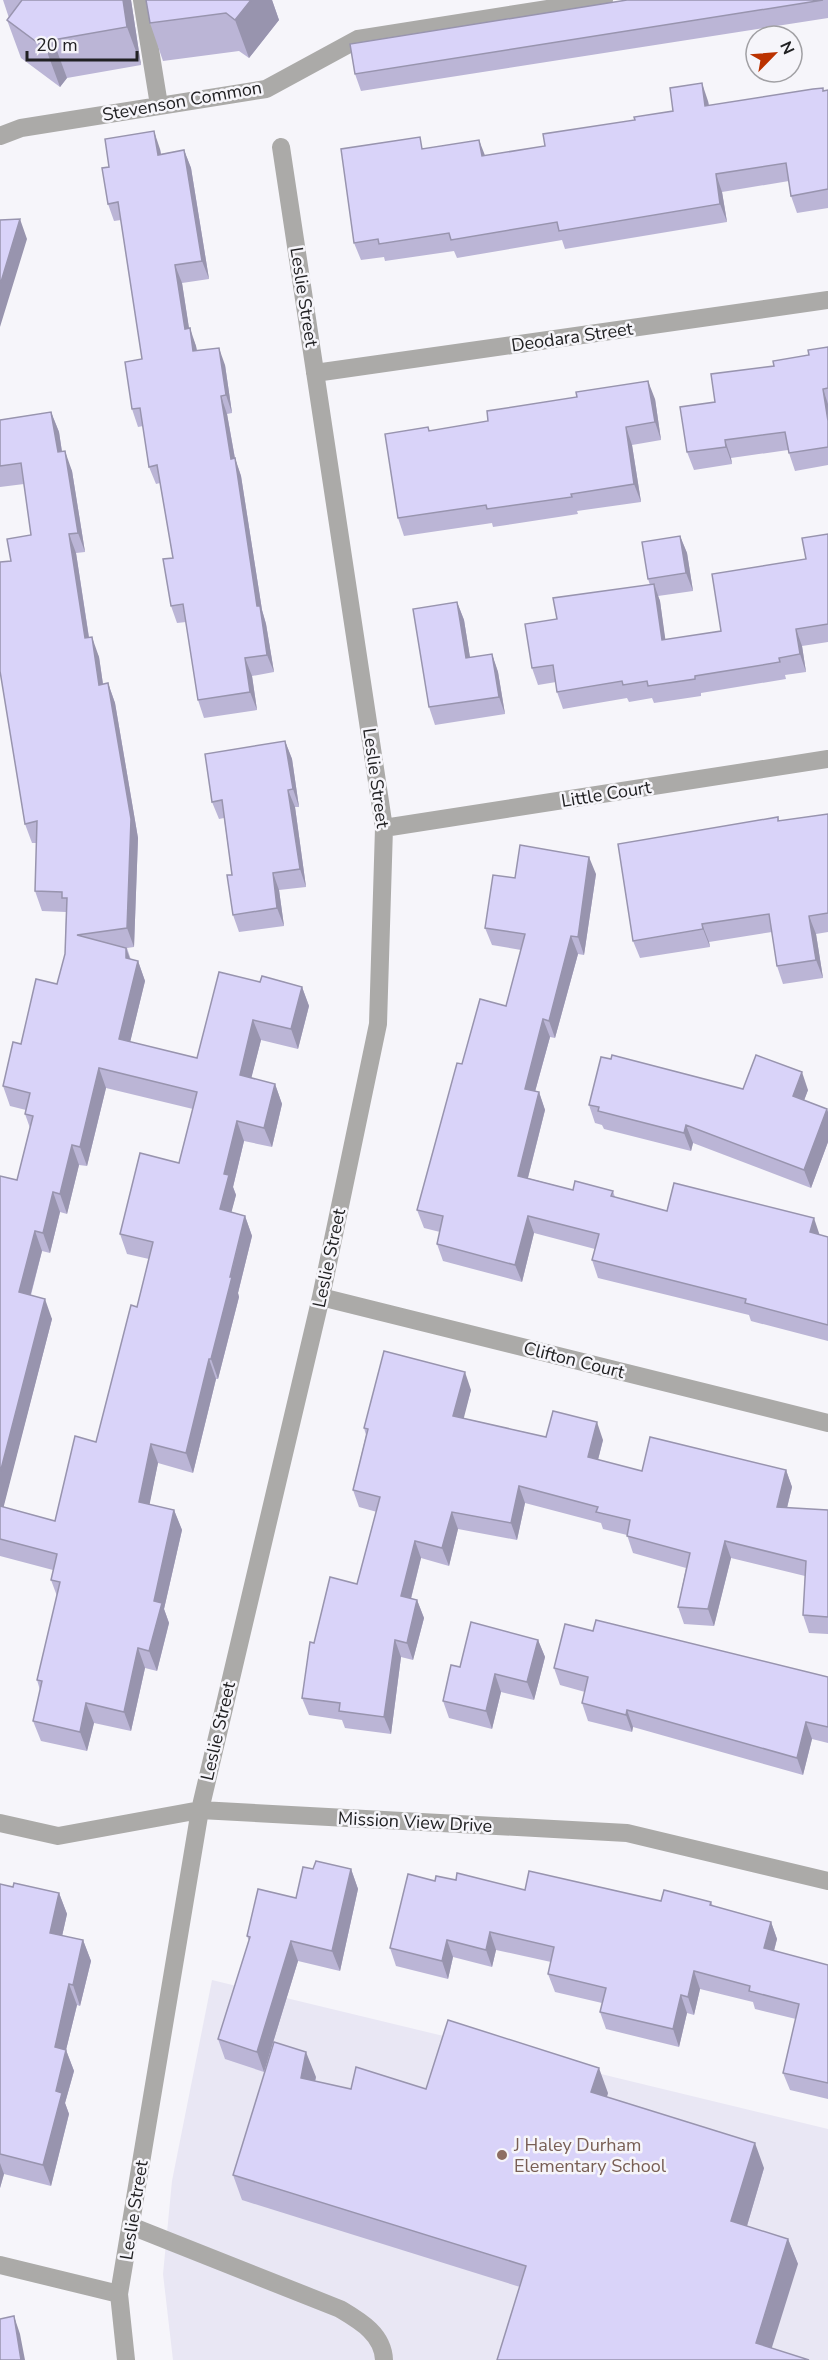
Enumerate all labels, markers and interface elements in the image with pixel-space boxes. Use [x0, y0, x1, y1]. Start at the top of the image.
scale bar [27, 24, 136, 62]
north arrow [744, 24, 804, 84]
text: 20 m [36, 33, 78, 57]
text: N [774, 38, 799, 58]
street label: Stevenson Common [100, 75, 264, 127]
street label: Leslie Street [284, 245, 324, 349]
street label: Deodara Street [510, 316, 635, 357]
street label: Leslie Street [357, 726, 395, 830]
street label: Little Court [559, 775, 653, 813]
street label: Leslie Street [307, 1206, 351, 1310]
street label: Clifton Court [521, 1336, 628, 1384]
street label: Leslie Street [195, 1679, 241, 1783]
street label: Mission View Drive [337, 1806, 493, 1838]
place label: J Haley Durham Elementary School [513, 2133, 667, 2178]
marker: J Haley Durham Elementary School [495, 2148, 509, 2162]
street label: Leslie Street [114, 2158, 154, 2262]

